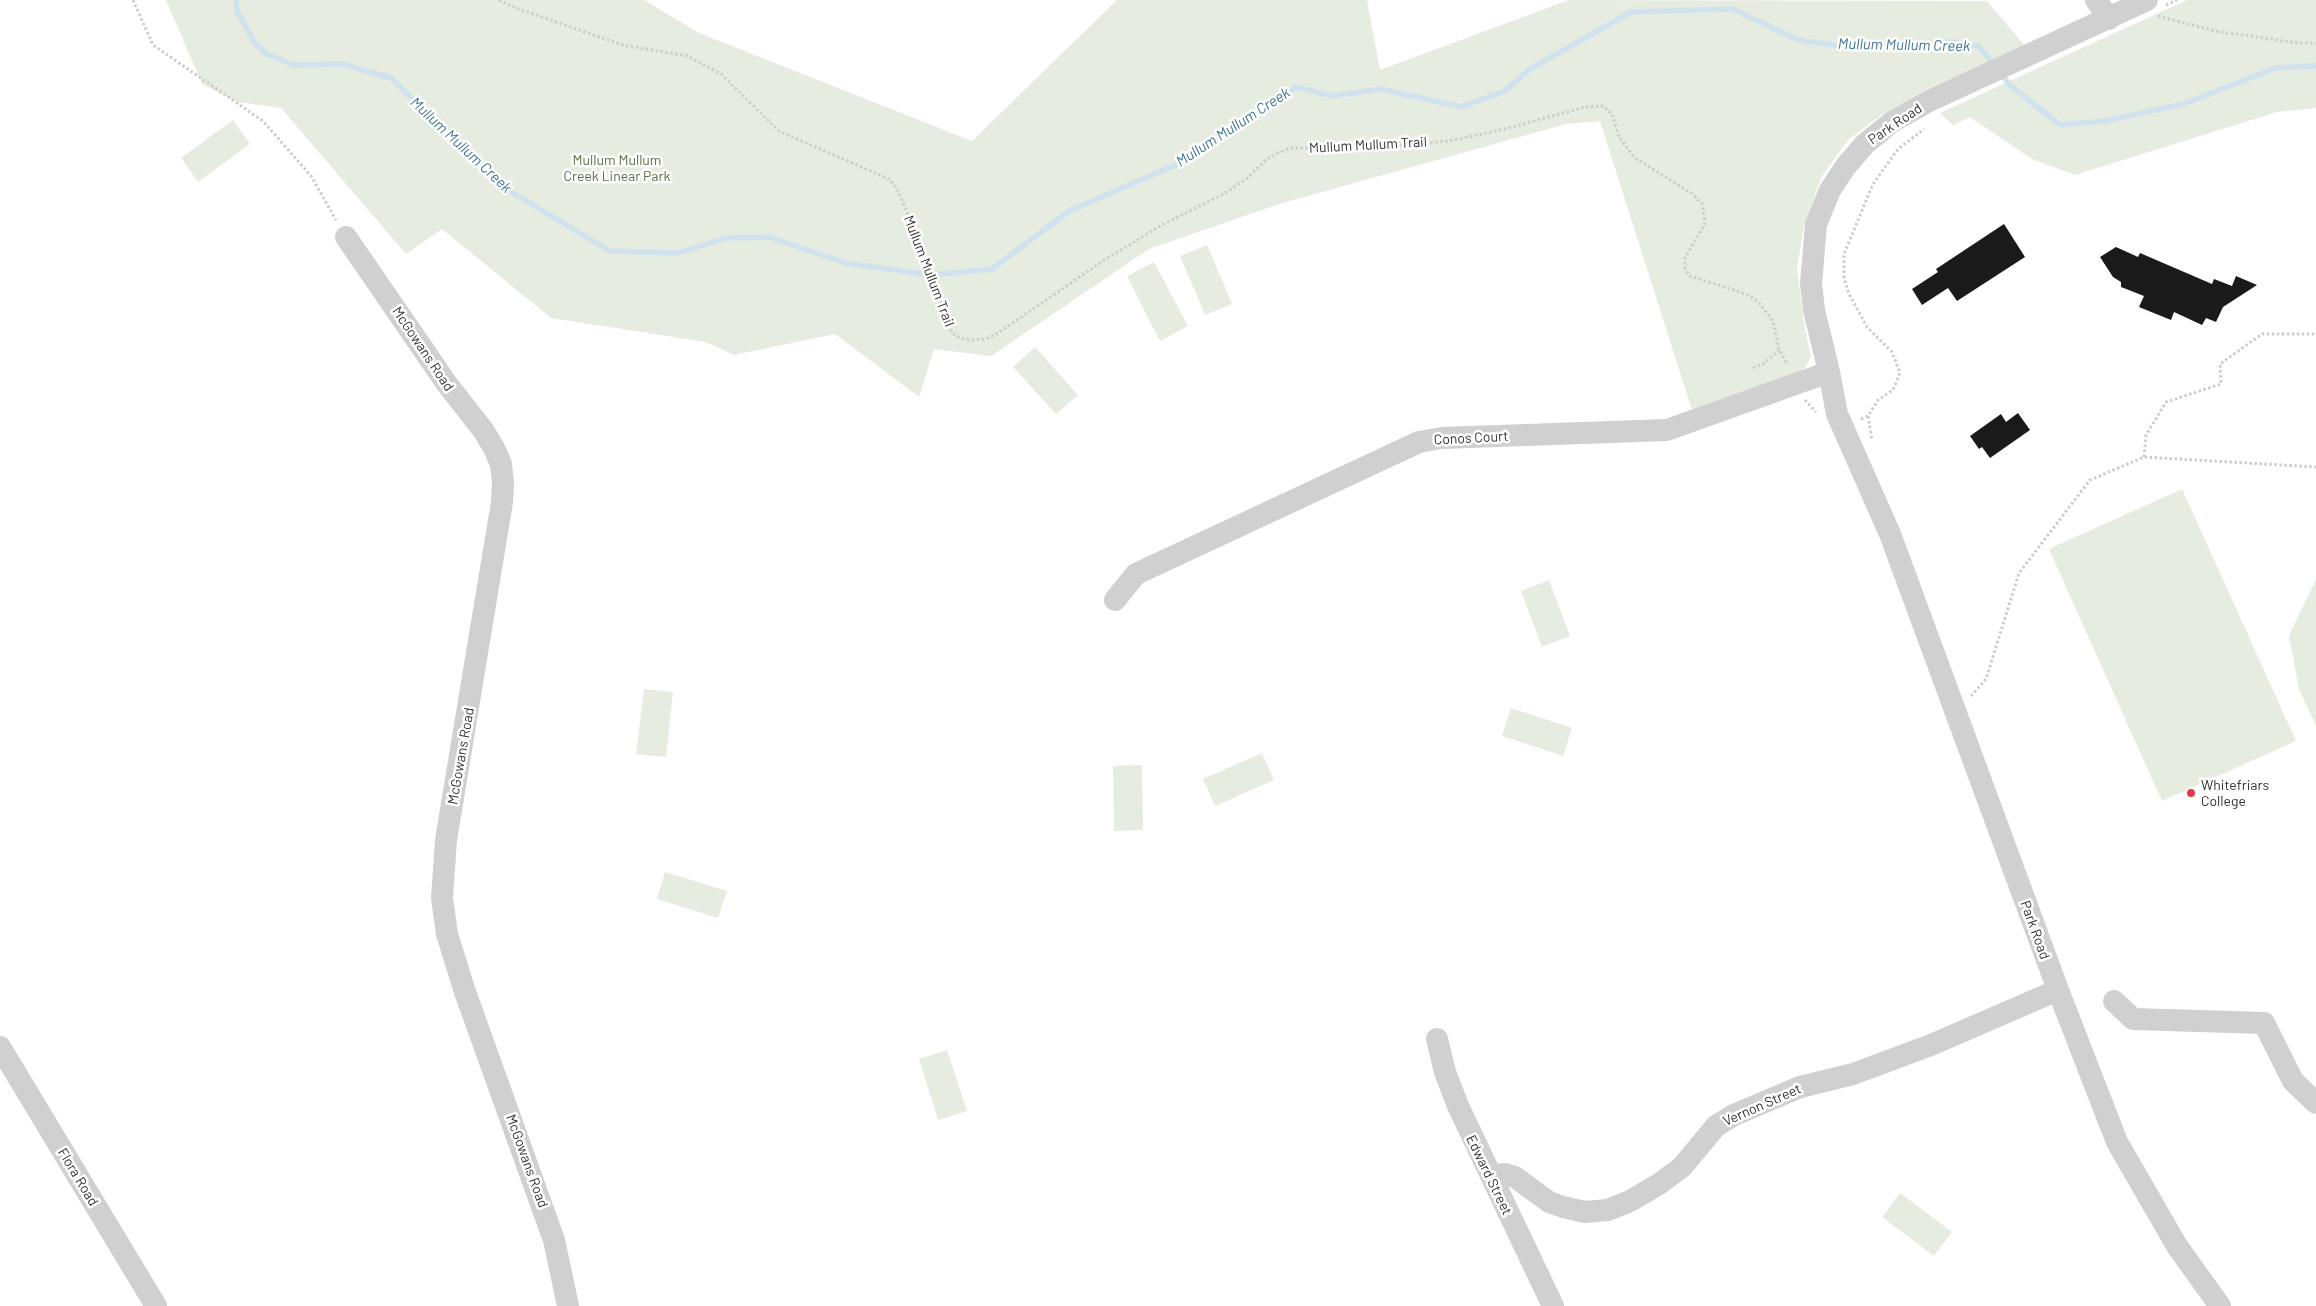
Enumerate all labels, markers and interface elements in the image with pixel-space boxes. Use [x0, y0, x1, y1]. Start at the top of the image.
water label: Mullum Mullum Creek [1838, 35, 1970, 55]
water label: Mullum Mullum Creek [1173, 83, 1293, 171]
water label: Mullum Mullum Creek [407, 93, 515, 197]
street label: Park Road [1865, 100, 1925, 148]
street label: Mullum Mullum Trail [1309, 134, 1427, 156]
park label: Mullum Mullum Creek Linear Park [563, 152, 671, 184]
street label: Mullum Mullum Trail [900, 213, 958, 329]
street label: McGowans Road [389, 304, 457, 394]
street label: Conos Court [1433, 428, 1509, 448]
street label: McGowans Road [444, 706, 478, 806]
place label: Whitefriars College [2201, 777, 2269, 810]
marker: Whitefriars College [2185, 787, 2197, 799]
street label: Park Road [2017, 898, 2053, 962]
street label: Vernon Street [1720, 1080, 1804, 1130]
street label: McGowans Road [502, 1112, 552, 1210]
street label: Edward Street [1462, 1132, 1516, 1218]
street label: Flora Road [54, 1145, 102, 1209]

